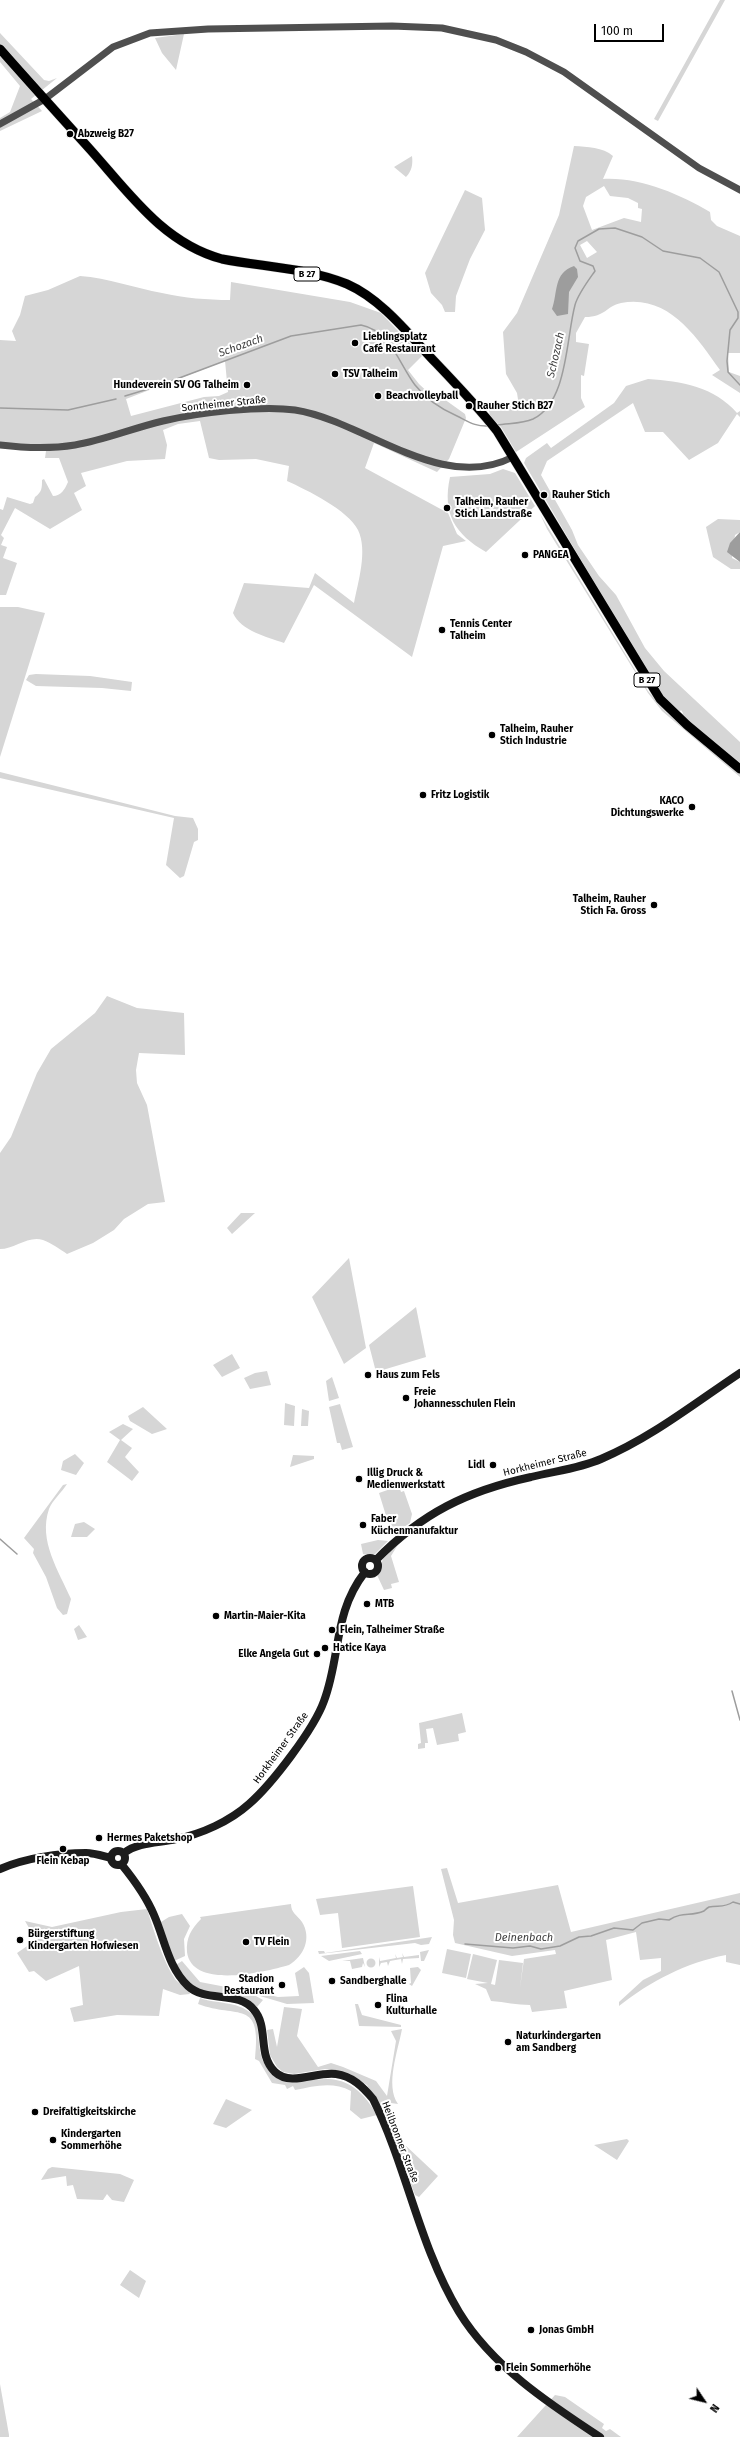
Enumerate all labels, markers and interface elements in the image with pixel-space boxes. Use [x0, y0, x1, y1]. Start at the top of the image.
scale bar [596, 16, 666, 42]
text: 100 m [601, 24, 633, 38]
place label: Abzweig B27 [78, 128, 134, 140]
marker: Abzweig B27 [65, 129, 75, 139]
road number: B 27 [294, 267, 320, 281]
place label: Lieblingsplatz Café Restaurant [363, 331, 436, 354]
water label: Schozach [544, 331, 568, 379]
water label: Schozach [217, 332, 265, 360]
marker: Lieblingsplatz Café Restaurant [350, 338, 360, 348]
place label: TSV Talheim [343, 368, 398, 380]
marker: TSV Talheim [330, 369, 340, 379]
place label: Hundeverein SV OG Talheim [114, 379, 239, 391]
marker: Hundeverein SV OG Talheim [242, 380, 252, 390]
place label: Beachvolleyball [386, 390, 458, 402]
marker: Beachvolleyball [373, 391, 383, 401]
street label: Sontheimer Straße [181, 394, 267, 414]
place label: Rauher Stich B27 [477, 400, 553, 412]
marker: Rauher Stich B27 [464, 401, 474, 411]
place label: Rauher Stich [552, 489, 610, 501]
marker: Rauher Stich [539, 490, 549, 500]
place label: Talheim, Rauher Stich Landstraße [455, 496, 532, 520]
marker: Talheim, Rauher Stich Landstraße [442, 503, 452, 513]
place label: PANGEA [533, 549, 569, 561]
marker: PANGEA [520, 550, 530, 560]
place label: Tennis Center Talheim [450, 618, 512, 642]
marker: Tennis Center Talheim [437, 625, 447, 635]
road number: B 27 [634, 673, 660, 687]
place label: Talheim, Rauher Stich Industrie [500, 723, 573, 746]
marker: Talheim, Rauher Stich Industrie [487, 730, 497, 740]
place label: Fritz Logistik [431, 789, 489, 801]
marker: Fritz Logistik [418, 790, 428, 800]
place label: KACO Dichtungswerke [611, 795, 684, 818]
marker: KACO Dichtungswerke [687, 802, 697, 812]
place label: Talheim, Rauher Stich Fa. Gross [573, 893, 646, 916]
marker: Talheim, Rauher Stich Fa. Gross [649, 900, 659, 910]
place label: Haus zum Fels [376, 1369, 440, 1381]
marker: Haus zum Fels [363, 1370, 373, 1380]
place label: Freie Johannesschulen Flein [414, 1386, 516, 1410]
marker: Freie Johannesschulen Flein [401, 1393, 411, 1403]
street label: Horkheimer Straße [502, 1447, 588, 1479]
place label: Lidl [468, 1459, 485, 1471]
marker: Lidl [488, 1460, 498, 1470]
place label: Illig Druck & Medienwerkstatt [367, 1467, 445, 1490]
marker: Illig Druck & Medienwerkstatt [354, 1474, 364, 1484]
place label: Faber Küchenmanufaktur [371, 1513, 458, 1536]
marker: Faber Küchenmanufaktur [358, 1520, 368, 1530]
place label: MTB [375, 1598, 394, 1610]
marker: MTB [362, 1599, 372, 1609]
place label: Martin-Maier-Kita [224, 1610, 306, 1622]
marker: Martin-Maier-Kita [211, 1611, 221, 1621]
place label: Flein, Talheimer Straße [340, 1624, 445, 1636]
marker: Flein, Talheimer Straße [327, 1625, 337, 1635]
place label: Hatice Kaya [333, 1642, 386, 1654]
marker: Hatice Kaya [320, 1643, 330, 1653]
place label: Elke Angela Gut [238, 1648, 309, 1660]
marker: Elke Angela Gut [312, 1649, 322, 1659]
street label: Horkheimer Straße [251, 1710, 311, 1786]
place label: Hermes Paketshop [107, 1832, 192, 1844]
marker: Hermes Paketshop [94, 1833, 104, 1843]
marker: Flein Kebap [58, 1844, 68, 1854]
place label: Flein Kebap [36, 1855, 90, 1867]
place label: Bürgerstiftung Kindergarten Hofwiesen [28, 1928, 138, 1952]
water label: Deinenbach [495, 1931, 553, 1945]
marker: Bürgerstiftung Kindergarten Hofwiesen [15, 1935, 25, 1945]
place label: TV Flein [254, 1936, 289, 1948]
marker: TV Flein [241, 1937, 251, 1947]
place label: Stadion Restaurant [224, 1973, 274, 1996]
place label: Sandberghalle [340, 1975, 406, 1987]
marker: Sandberghalle [327, 1976, 337, 1986]
marker: Stadion Restaurant [277, 1980, 287, 1990]
place label: Flina Kulturhalle [386, 1993, 437, 2016]
marker: Flina Kulturhalle [373, 2000, 383, 2010]
place label: Naturkindergarten am Sandberg [516, 2030, 601, 2054]
marker: Naturkindergarten am Sandberg [503, 2037, 513, 2047]
street label: Heilbronner Straße [379, 2100, 421, 2184]
place label: Dreifaltigkeitskirche [43, 2106, 136, 2118]
marker: Dreifaltigkeitskirche [30, 2107, 40, 2117]
place label: Kindergarten Sommerhöhe [61, 2128, 122, 2152]
marker: Kindergarten Sommerhöhe [48, 2135, 58, 2145]
place label: Jonas GmbH [539, 2324, 594, 2336]
marker: Jonas GmbH [526, 2325, 536, 2335]
place label: Flein Sommerhöhe [506, 2362, 591, 2374]
marker: Flein Sommerhöhe [493, 2363, 503, 2373]
north arrow [684, 2381, 724, 2421]
text: N [707, 2401, 722, 2415]

